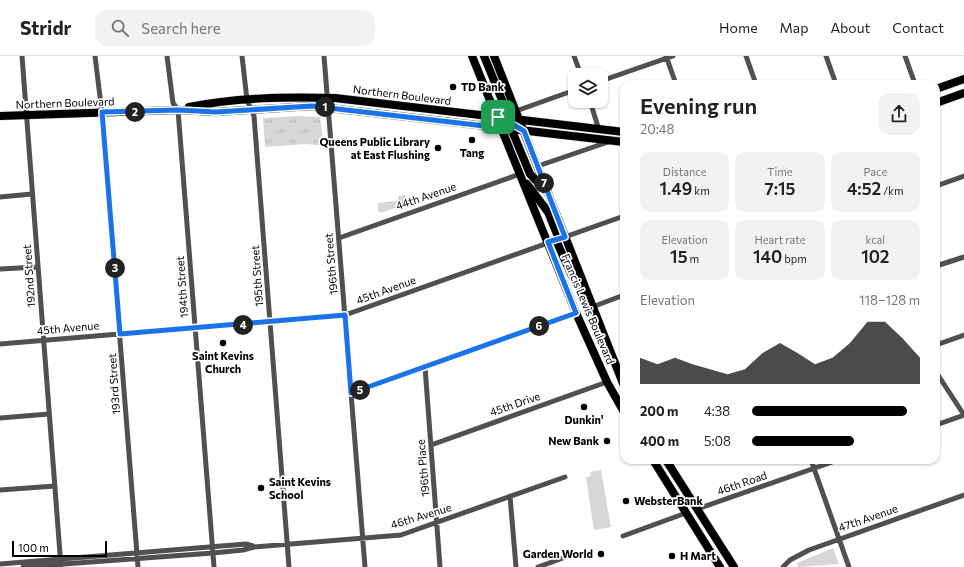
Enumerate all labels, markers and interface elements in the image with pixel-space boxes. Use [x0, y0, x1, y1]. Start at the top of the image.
search box [95, 10, 375, 46]
text: Stridr [20, 16, 71, 39]
icon: search [109, 17, 131, 39]
text: Search here [141, 19, 221, 37]
text: Home [719, 19, 758, 36]
text: Map [780, 19, 808, 36]
text: About [830, 19, 870, 36]
text: Contact [892, 19, 944, 36]
map controls [568, 68, 608, 108]
button: layers [568, 68, 608, 108]
place label: TD Bank [461, 80, 505, 93]
street label: Northern Boulevard [352, 82, 452, 107]
marker: TD Bank [448, 82, 458, 92]
text: Evening run [640, 92, 757, 119]
button: share [878, 93, 920, 135]
street label: Northern Boulevard [15, 94, 115, 111]
pin: 1 [315, 97, 335, 117]
text: 1 [323, 100, 327, 113]
pin [481, 100, 515, 134]
pin: 2 [125, 102, 145, 122]
text: 2 [132, 105, 138, 118]
icon: arrive [487, 106, 509, 128]
text: 20:48 [640, 121, 674, 137]
place label: Queens Public Library at East Flushing [319, 135, 430, 161]
marker: Tang [467, 135, 477, 145]
marker: Queens Public Library at East Flushing [433, 143, 443, 153]
place label: Tang [460, 146, 484, 159]
text: Distance [663, 165, 707, 178]
text: Time [767, 165, 793, 178]
text: Pace [863, 165, 887, 178]
pin: 7 [534, 173, 554, 193]
text: 7 [541, 176, 547, 189]
text: 1.49 [660, 178, 692, 199]
text: 7:15 [765, 178, 795, 199]
text: 4:52 [847, 178, 881, 199]
street label: 44th Avenue [394, 179, 458, 212]
text: km [692, 184, 710, 197]
text: /km [881, 184, 904, 197]
street label: 196th Street [321, 232, 340, 296]
text: Elevation [661, 233, 708, 246]
text: Heart rate [754, 233, 806, 246]
text: kcal [865, 233, 885, 246]
street label: 192nd Street [20, 244, 37, 308]
street label: 195th Street [248, 244, 265, 307]
text: 15 [670, 246, 688, 267]
text: 140 [753, 246, 782, 267]
text: 102 [861, 246, 889, 267]
street label: Francis Lewis Boulevard [559, 252, 618, 366]
text: m [688, 252, 699, 265]
text: bpm [782, 252, 807, 265]
street label: 194th Street [173, 255, 190, 318]
pin: 3 [105, 258, 125, 278]
text: 3 [112, 261, 118, 274]
street label: 45th Avenue [354, 273, 418, 306]
text: Elevation [640, 292, 695, 308]
text: 118–128 m [859, 292, 920, 308]
pin: 4 [233, 315, 253, 335]
pin: 6 [529, 316, 549, 336]
street label: 45th Avenue [36, 318, 100, 337]
text: 4 [240, 318, 246, 331]
text: 6 [536, 319, 542, 332]
marker: Saint Kevins Church [218, 338, 228, 348]
place label: Saint Kevins Church [192, 349, 254, 375]
street label: 193rd Street [105, 352, 122, 415]
pin: 5 [350, 380, 370, 400]
text: 5 [357, 383, 363, 396]
street label: 45th Drive [488, 389, 542, 418]
marker: Dunkin' [579, 402, 589, 412]
text: 200 m [640, 403, 678, 419]
text: 4:38 [704, 403, 730, 419]
place label: Dunkin' [565, 413, 603, 426]
text: 400 m [640, 433, 679, 449]
text: 5:08 [704, 433, 731, 449]
place label: New Bank [548, 434, 600, 447]
marker: New Bank [602, 436, 612, 446]
street label: 196th Place [413, 439, 431, 497]
street label: 46th Road [715, 468, 768, 497]
place label: Saint Kevins School [269, 475, 331, 501]
marker: Saint Kevins School [256, 483, 266, 493]
place label: WebsterBank [634, 494, 703, 507]
marker: WebsterBank [621, 496, 631, 506]
street label: 46th Avenue [389, 500, 453, 531]
street label: 47th Avenue [837, 501, 899, 534]
scale bar [12, 539, 107, 558]
text: 100 m [18, 541, 49, 554]
place label: Garden World [523, 547, 593, 560]
marker: Garden World [596, 549, 606, 559]
place label: H Mart [680, 549, 716, 562]
marker: H Mart [667, 551, 677, 561]

